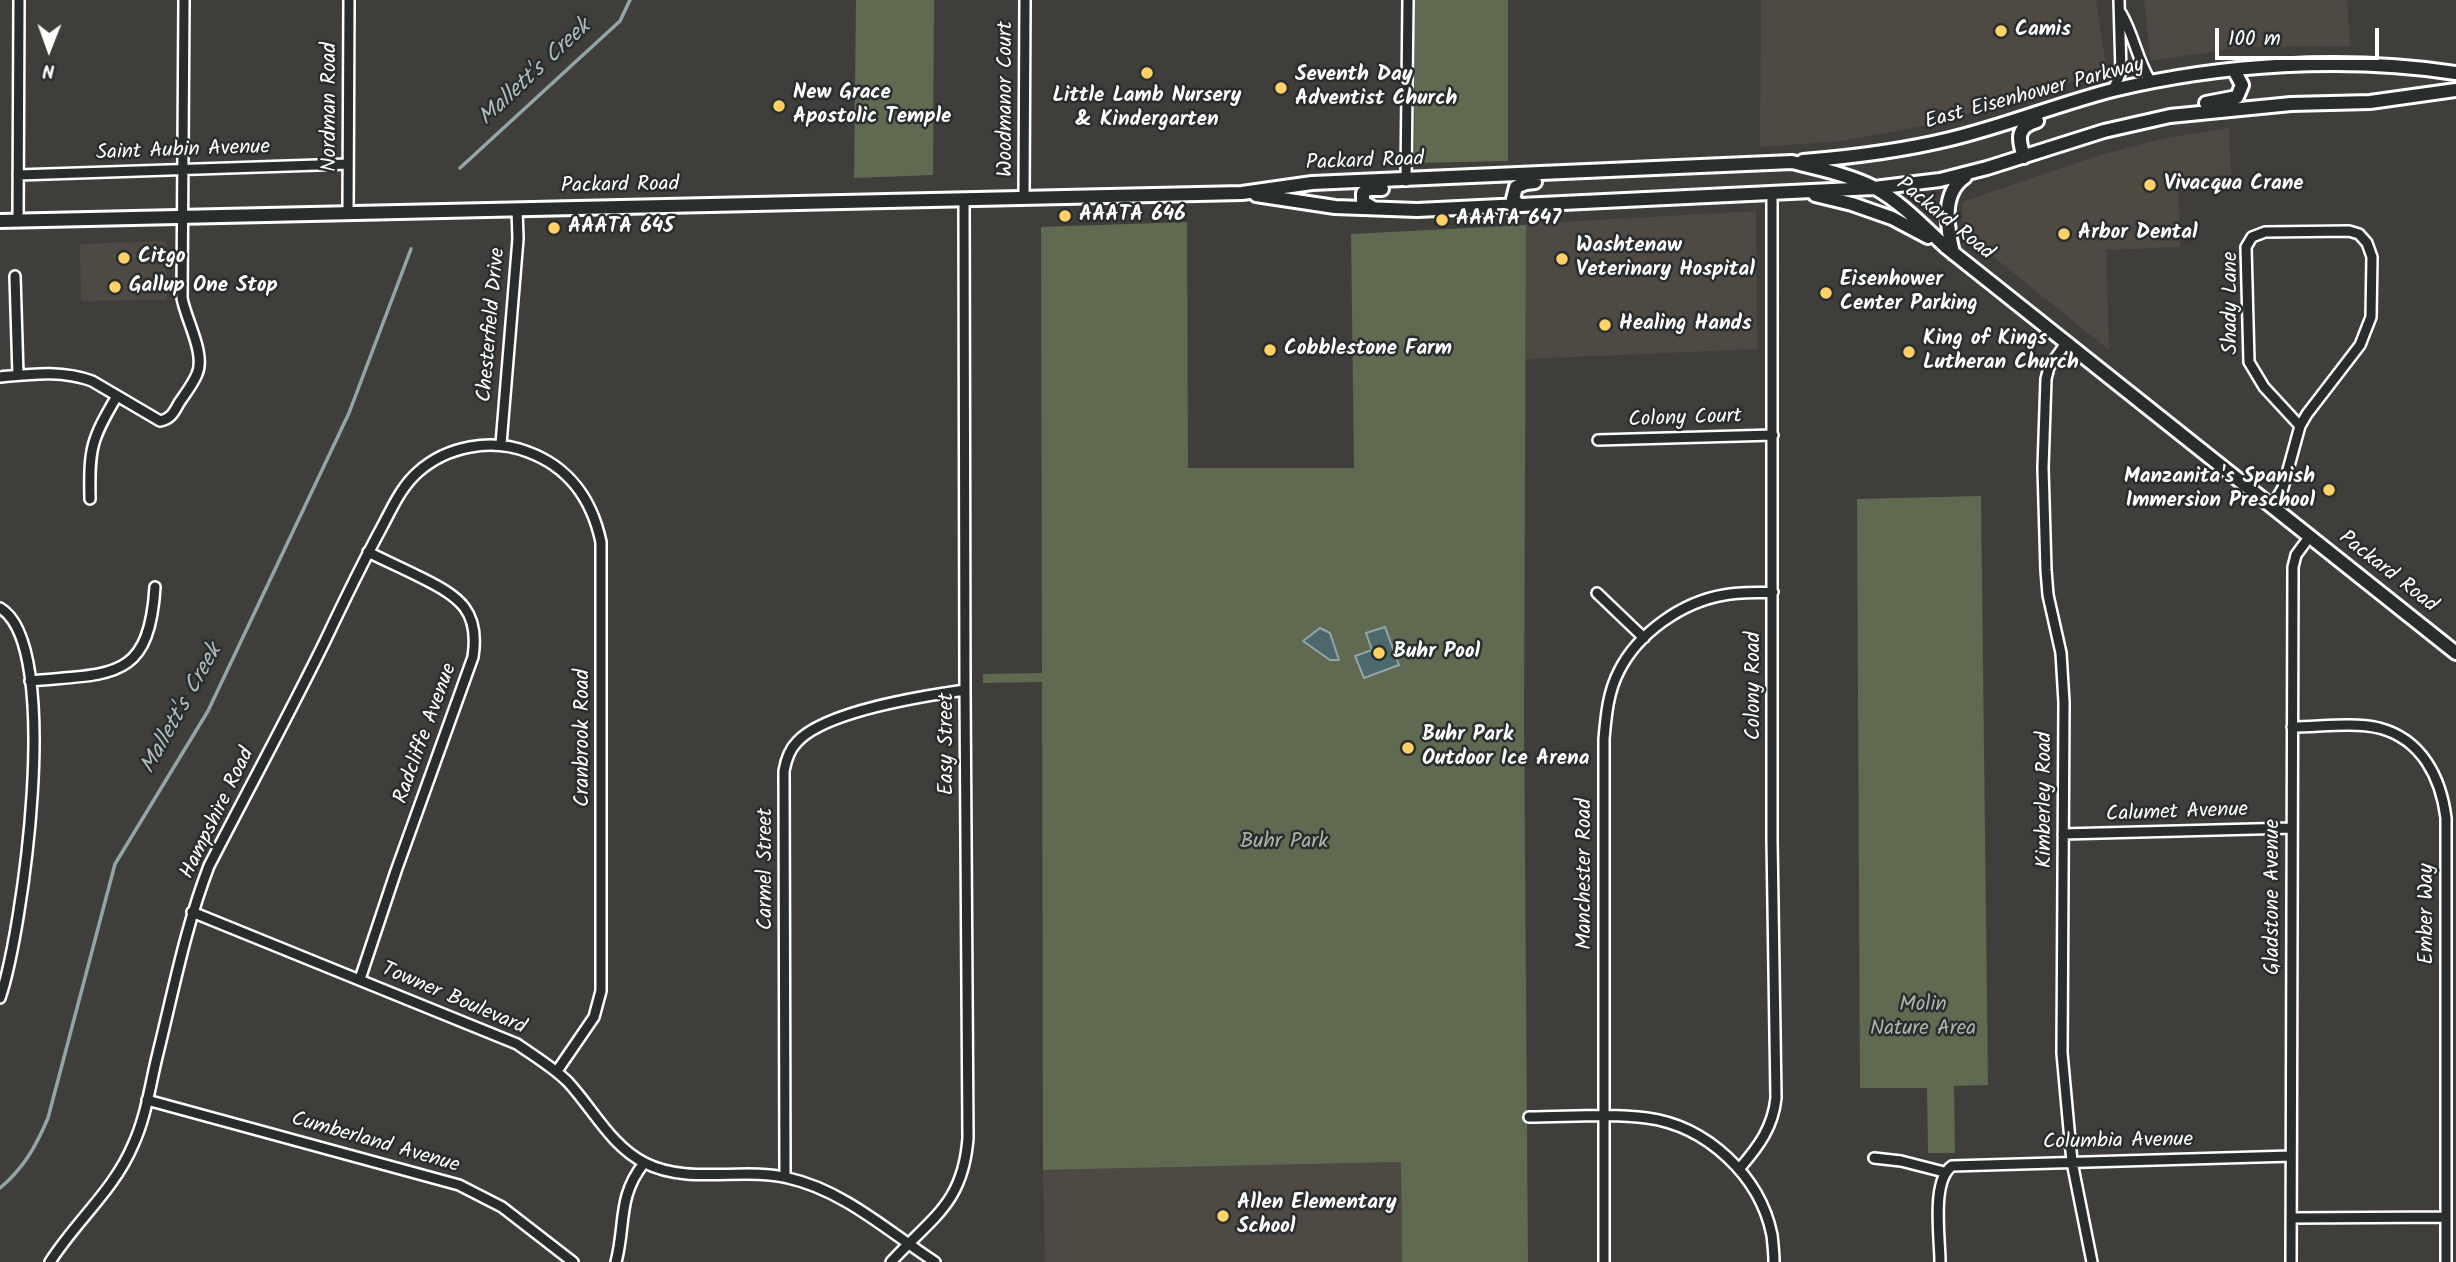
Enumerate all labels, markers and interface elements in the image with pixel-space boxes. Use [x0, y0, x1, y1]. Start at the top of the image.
north arrow [14, 14, 84, 84]
scale bar [2218, 14, 2382, 58]
water label: Mallett's Creek [474, 15, 598, 133]
place label: Camis [2015, 18, 2071, 44]
street label: Woodmanor Court [994, 21, 1020, 177]
marker: Camis [1993, 23, 2009, 39]
text: 100 m [2228, 23, 2281, 56]
street label: Nordman Road [318, 42, 344, 172]
street label: East Eisenhower Parkway [1923, 54, 2147, 136]
text: N [42, 55, 55, 85]
place label: Seventh Day Adventist Church [1295, 63, 1457, 113]
marker: Little Lamb Nursery & Kindergarten [1139, 65, 1155, 81]
marker: Seventh Day Adventist Church [1273, 80, 1289, 96]
place label: New Grace Apostolic Temple [793, 81, 951, 131]
place label: Little Lamb Nursery & Kindergarten [1053, 84, 1241, 134]
marker: New Grace Apostolic Temple [771, 98, 787, 114]
street label: Saint Aubin Avenue [96, 136, 270, 168]
street label: Packard Road [1305, 148, 1425, 178]
place label: Vivacqua Crane [2164, 172, 2304, 198]
street label: Packard Road [561, 173, 679, 201]
street label: Packard Road [1890, 173, 1998, 267]
marker: Vivacqua Crane [2142, 177, 2158, 193]
place label: AAATA 646 [1079, 203, 1186, 229]
place label: AAATA 647 [1456, 207, 1561, 233]
marker: AAATA 646 [1057, 208, 1073, 224]
marker: AAATA 647 [1434, 212, 1450, 228]
place label: AAATA 645 [568, 215, 674, 241]
marker: AAATA 645 [546, 220, 562, 236]
place label: Arbor Dental [2078, 221, 2198, 247]
marker: Arbor Dental [2056, 226, 2072, 242]
place label: Washtenaw Veterinary Hospital [1576, 234, 1755, 284]
place label: Citgo [138, 245, 186, 271]
street label: Chesterfield Drive [474, 247, 512, 403]
marker: Citgo [116, 250, 132, 266]
marker: Washtenaw Veterinary Hospital [1554, 251, 1570, 267]
street label: Shady Lane [2219, 252, 2245, 354]
place label: Eisenhower Center Parking [1840, 268, 1978, 318]
place label: Gallup One Stop [129, 274, 278, 300]
marker: Gallup One Stop [107, 279, 123, 295]
marker: Eisenhower Center Parking [1818, 285, 1834, 301]
place label: Healing Hands [1619, 312, 1752, 338]
marker: Healing Hands [1597, 317, 1613, 333]
place label: King of Kings Lutheran Church [1923, 327, 2079, 377]
place label: Cobblestone Farm [1284, 337, 1452, 363]
marker: Cobblestone Farm [1262, 342, 1278, 358]
marker: King of Kings Lutheran Church [1901, 344, 1917, 360]
street label: Colony Court [1628, 405, 1742, 435]
place label: Manzanita's Spanish Immersion Preschool [2124, 465, 2315, 515]
marker: Manzanita's Spanish Immersion Preschool [2321, 482, 2337, 498]
street label: Packard Road [2333, 527, 2441, 619]
street label: Colony Road [1742, 632, 1768, 740]
place label: Buhr Pool [1393, 640, 1480, 666]
water label: Mallett's Creek [136, 641, 230, 779]
marker: Buhr Pool [1371, 645, 1387, 661]
street label: Radcliffe Avenue [390, 660, 464, 808]
street label: Cranbrook Road [571, 669, 597, 807]
street label: Easy Street [935, 693, 961, 795]
place label: Buhr Park Outdoor Ice Arena [1422, 723, 1589, 773]
street label: Kimberley Road [2033, 732, 2059, 868]
marker: Buhr Park Outdoor Ice Arena [1400, 740, 1416, 756]
street label: Hampshire Road [176, 744, 262, 884]
street label: Manchester Road [1573, 798, 1599, 950]
street label: Calumet Avenue [2105, 799, 2249, 829]
street label: Carmel Street [754, 808, 780, 930]
street label: Gladstone Avenue [2261, 819, 2287, 975]
park label: Buhr Park [1240, 830, 1328, 856]
street label: Ember Way [2415, 864, 2441, 964]
street label: Towner Boulevard [377, 958, 529, 1042]
park label: Molin Nature Area [1870, 993, 1976, 1043]
street label: Cumberland Avenue [288, 1108, 462, 1180]
street label: Columbia Avenue [2043, 1129, 2193, 1157]
place label: Allen Elementary School [1237, 1191, 1397, 1241]
marker: Allen Elementary School [1215, 1208, 1231, 1224]

